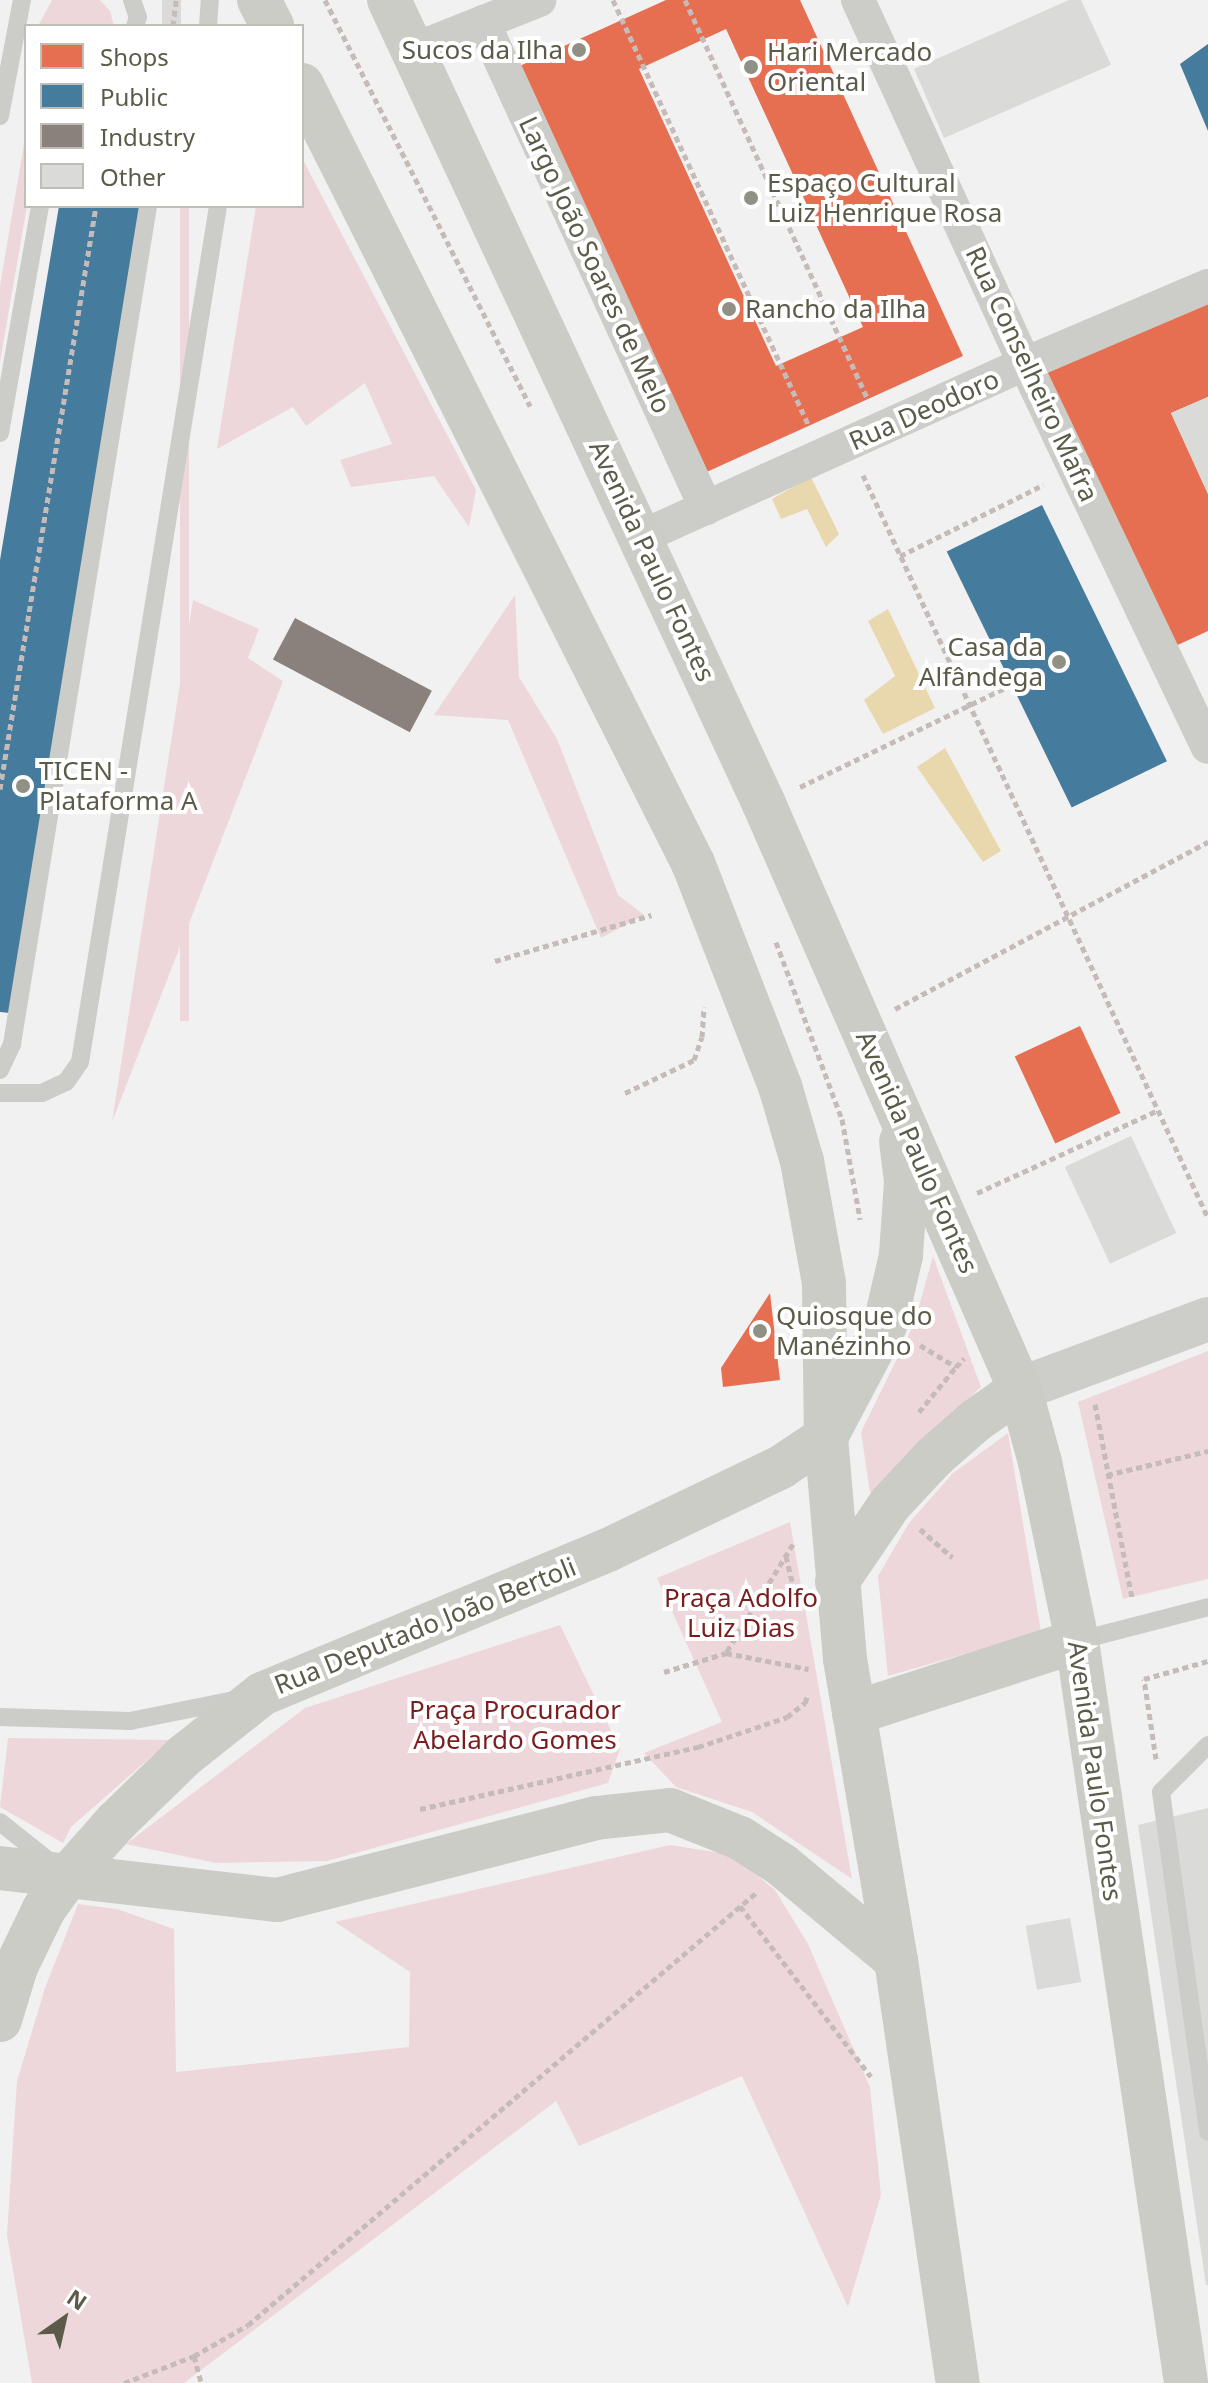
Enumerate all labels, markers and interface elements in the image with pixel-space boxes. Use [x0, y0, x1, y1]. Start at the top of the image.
legend [24, 24, 304, 208]
place label: Sucos da Ilha [402, 34, 563, 66]
place label: Hari Mercado Oriental [767, 36, 932, 98]
text: Shops [100, 40, 169, 73]
marker: Sucos da Ilha [570, 41, 588, 59]
marker: Hari Mercado Oriental [742, 58, 760, 76]
text: Public [100, 80, 168, 113]
street label: Largo João Soares de Melo [512, 112, 678, 418]
text: Industry [100, 120, 195, 153]
text: Other [100, 160, 166, 193]
place label: Espaço Cultural Luiz Henrique Rosa [767, 167, 1002, 228]
marker: Espaço Cultural Luiz Henrique Rosa [742, 189, 760, 207]
street label: Rua Conselheiro Mafra [959, 242, 1105, 506]
place label: Rancho da Ilha [745, 293, 926, 325]
marker: Rancho da Ilha [720, 300, 738, 318]
street label: Rua Deodoro [844, 363, 1004, 457]
street label: Avenida Paulo Fontes [583, 436, 721, 686]
place label: Casa da Alfândega [919, 631, 1043, 692]
marker: Casa da Alfândega [1050, 653, 1068, 671]
place label: TICEN - Plataforma A [39, 755, 198, 816]
marker: TICEN - Plataforma A [14, 777, 32, 795]
street label: Avenida Paulo Fontes [849, 1026, 985, 1278]
place label: Quiosque do Manézinho [776, 1300, 932, 1362]
marker: Quiosque do Manézinho [751, 1322, 769, 1340]
street label: Rua Deputado João Bertoli [270, 1551, 580, 1701]
park label: Praça Adolfo Luiz Dias [664, 1582, 818, 1644]
street label: Avenida Paulo Fontes [1061, 1639, 1129, 1903]
park label: Praça Procurador Abelardo Gomes [409, 1694, 621, 1756]
north arrow [24, 2279, 104, 2359]
text: N [62, 2282, 93, 2317]

